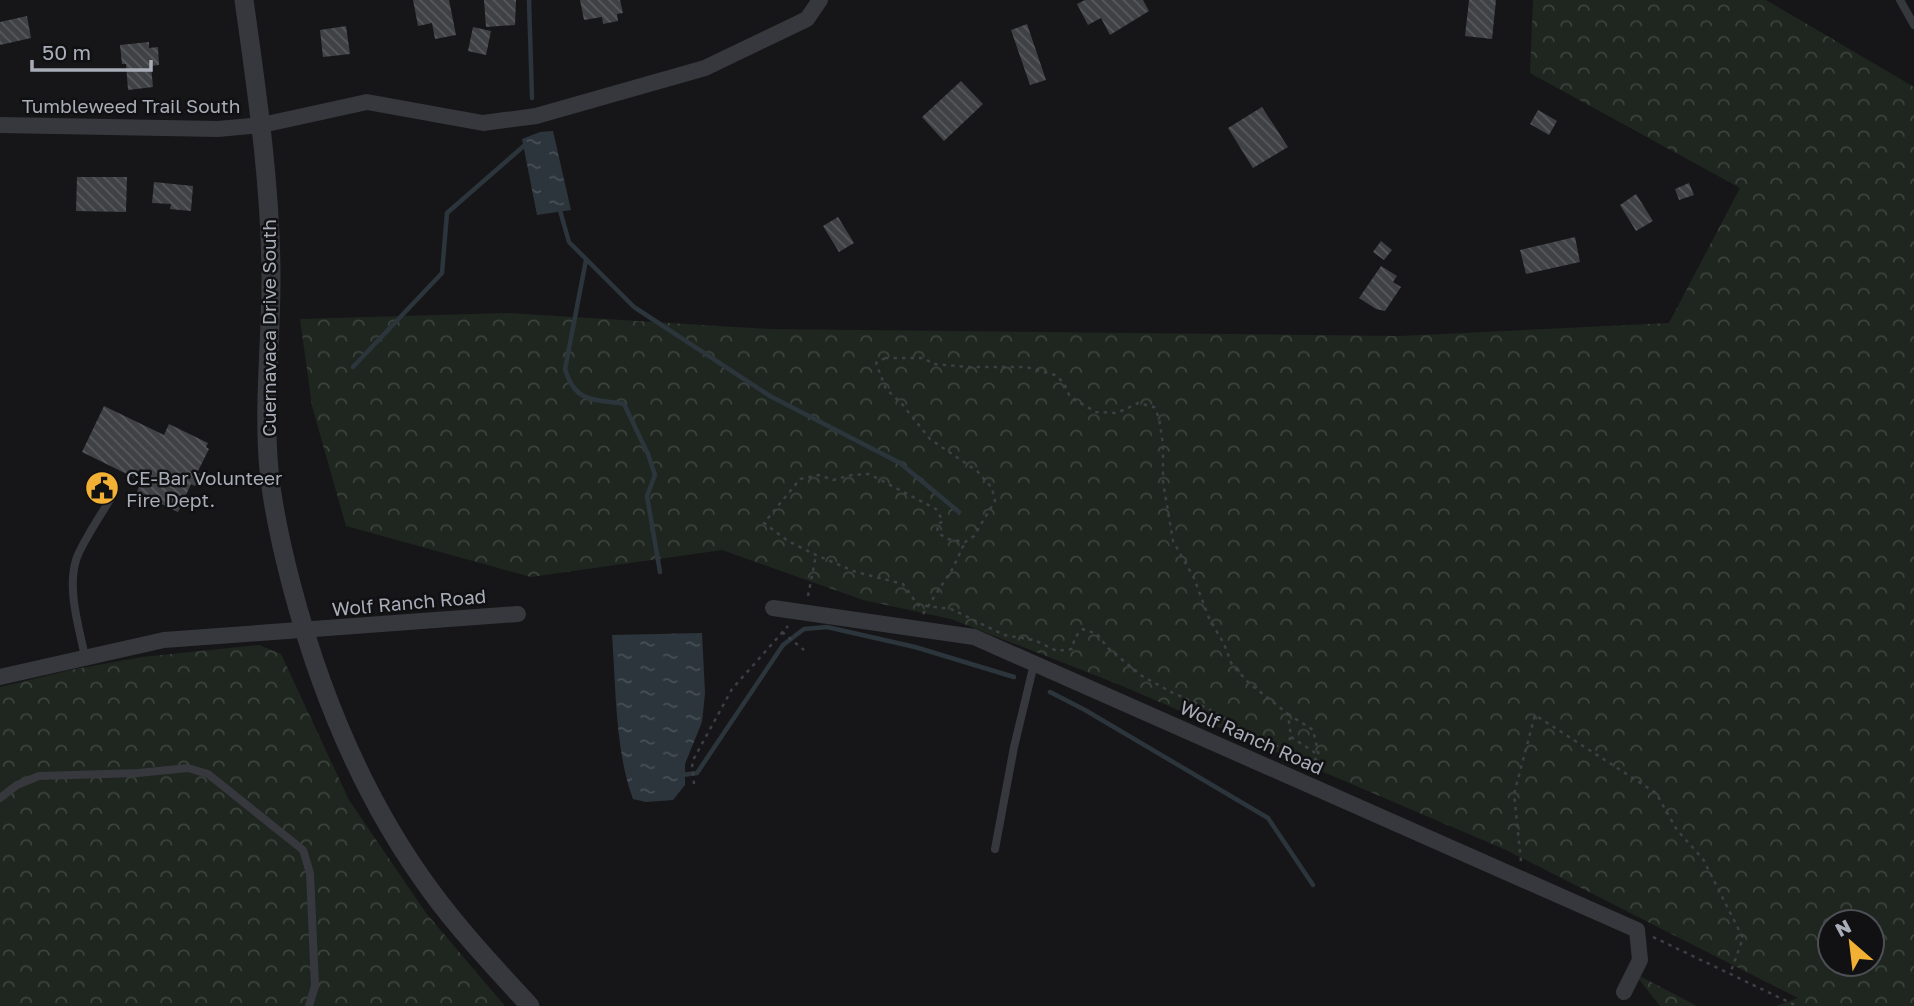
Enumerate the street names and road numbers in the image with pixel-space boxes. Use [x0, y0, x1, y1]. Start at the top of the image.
street label: Tumbleweed Trail South [22, 94, 240, 117]
street label: Cuernavaca Drive South [257, 219, 280, 437]
street label: Wolf Ranch Road [331, 584, 487, 620]
street label: Wolf Ranch Road [1177, 695, 1327, 779]

